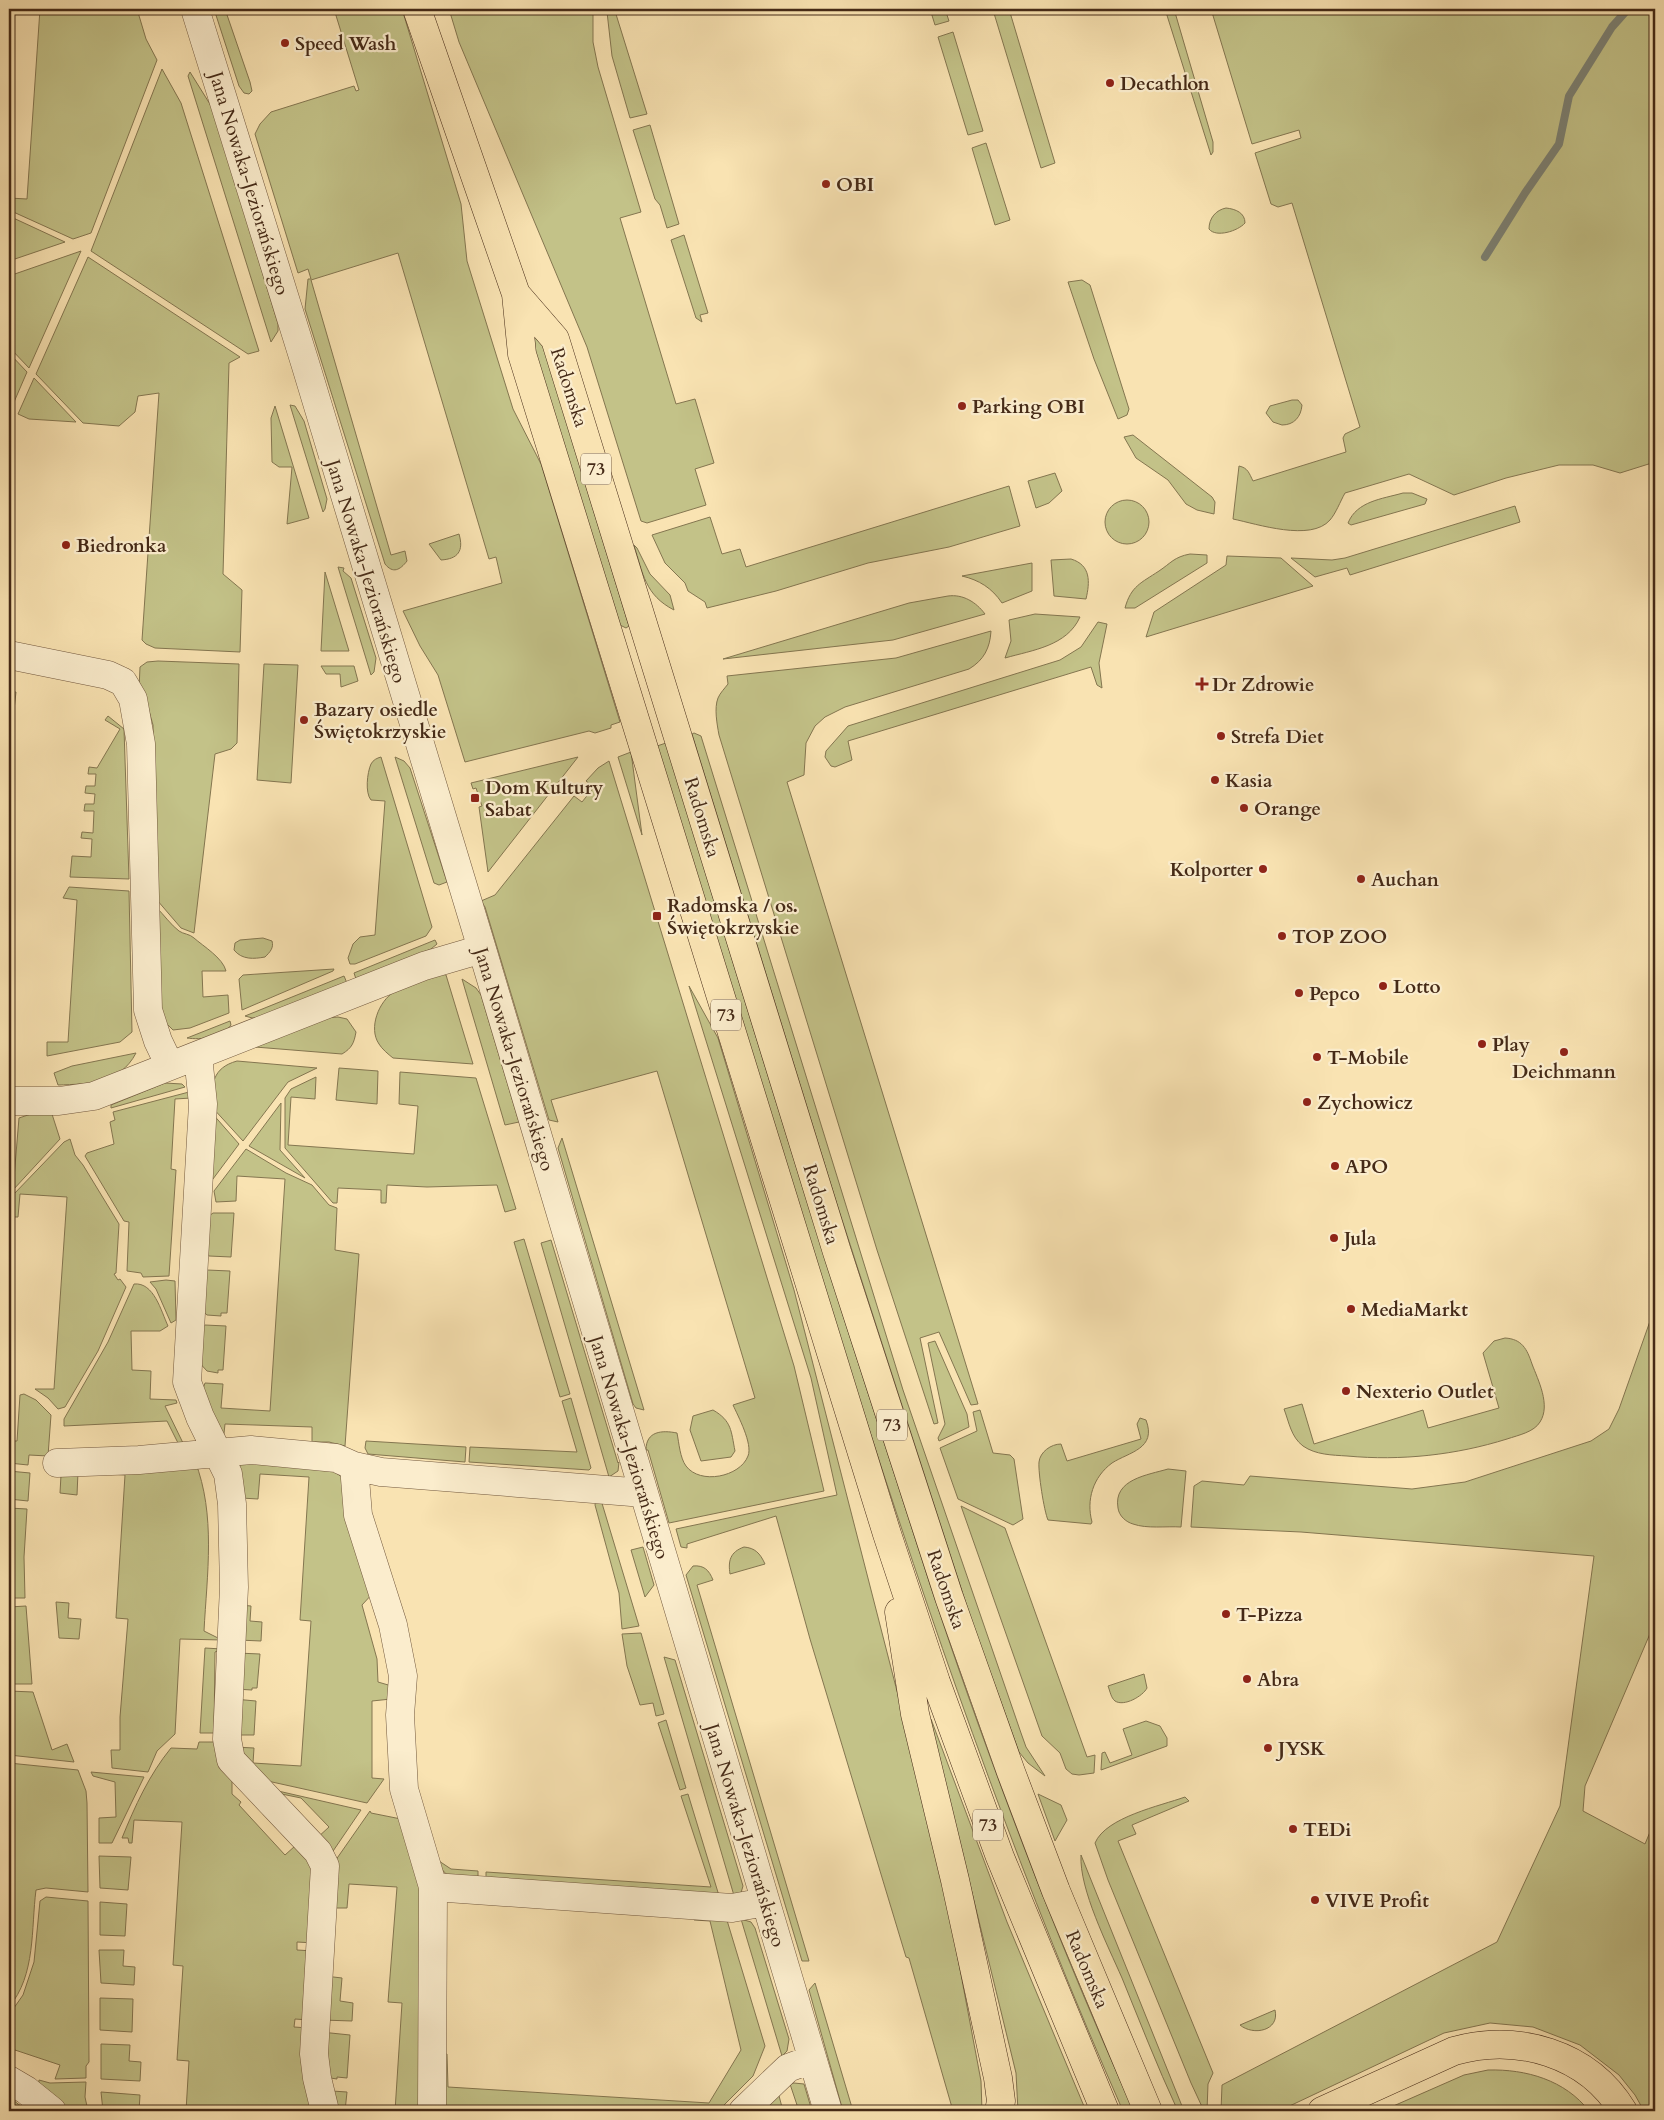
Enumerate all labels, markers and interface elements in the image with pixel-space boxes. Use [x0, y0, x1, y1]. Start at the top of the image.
place label: Speed Wash [295, 31, 396, 57]
marker: Speed Wash [279, 37, 291, 49]
street label: Jana Nowaka-Jeziorańskiego [202, 66, 295, 298]
place label: Decathlon [1120, 71, 1211, 97]
marker: Decathlon [1104, 77, 1116, 89]
place label: OBI [836, 172, 874, 198]
marker: OBI [820, 178, 832, 190]
street label: Radomska [544, 344, 594, 431]
place label: Parking OBI [972, 394, 1085, 420]
marker: Parking OBI [956, 400, 968, 412]
street label: Jana Nowaka-Jeziorańskiego [319, 454, 412, 686]
road number: 73 [581, 454, 611, 484]
place label: Biedronka [76, 533, 167, 559]
marker: Biedronka [60, 539, 72, 551]
place label: Dr Zdrowie [1212, 672, 1314, 698]
marker: Dr Zdrowie [1196, 678, 1208, 690]
place label: Bazary osiedle Świętokrzyskie [314, 697, 447, 745]
marker: Bazary osiedle Świętokrzyskie [298, 714, 310, 726]
place label: Strefa Diet [1231, 724, 1324, 750]
marker: Strefa Diet [1215, 730, 1227, 742]
place label: Kasia [1225, 768, 1273, 794]
street label: Radomska [678, 774, 727, 861]
marker: Kasia [1209, 774, 1221, 786]
place label: Dom Kultury Sabat [485, 775, 603, 823]
marker: Dom Kultury Sabat [469, 792, 481, 804]
place label: Orange [1254, 796, 1321, 822]
marker: Orange [1238, 802, 1250, 814]
place label: Kolporter [1170, 857, 1253, 883]
marker: Kolporter [1257, 863, 1269, 875]
place label: Auchan [1371, 867, 1440, 893]
marker: Auchan [1355, 873, 1367, 885]
place label: Radomska / os. Świętokrzyskie [667, 893, 800, 941]
marker: Radomska / os. Świętokrzyskie [651, 910, 663, 922]
place label: TOP ZOO [1292, 924, 1387, 950]
marker: TOP ZOO [1276, 930, 1288, 942]
street label: Jana Nowaka-Jeziorańskiego [467, 942, 560, 1174]
place label: Lotto [1393, 974, 1441, 1000]
marker: Lotto [1377, 980, 1389, 992]
place label: Pepco [1309, 981, 1360, 1007]
marker: Pepco [1293, 987, 1305, 999]
road number: 73 [711, 1000, 741, 1030]
place label: Play [1492, 1032, 1530, 1058]
marker: Play [1476, 1038, 1488, 1050]
place label: T-Mobile [1327, 1045, 1409, 1071]
marker: Deichmann [1558, 1046, 1570, 1058]
marker: T-Mobile [1311, 1051, 1323, 1063]
place label: Deichmann [1512, 1059, 1617, 1085]
place label: Zychowicz [1317, 1090, 1414, 1116]
marker: Zychowicz [1301, 1096, 1313, 1108]
place label: APO [1345, 1154, 1388, 1180]
marker: APO [1329, 1160, 1341, 1172]
street label: Radomska [797, 1161, 846, 1248]
place label: Jula [1341, 1226, 1377, 1252]
marker: Jula [1328, 1232, 1340, 1244]
place label: MediaMarkt [1361, 1297, 1468, 1323]
marker: MediaMarkt [1345, 1303, 1357, 1315]
street label: Jana Nowaka-Jeziorańskiego [582, 1330, 675, 1562]
place label: Nexterio Outlet [1356, 1379, 1494, 1405]
marker: Nexterio Outlet [1340, 1385, 1352, 1397]
road number: 73 [877, 1410, 907, 1440]
street label: Radomska [920, 1546, 972, 1633]
place label: T-Pizza [1236, 1602, 1303, 1628]
marker: T-Pizza [1220, 1608, 1232, 1620]
place label: Abra [1257, 1667, 1300, 1693]
marker: Abra [1241, 1673, 1253, 1685]
street label: Jana Nowaka-Jeziorańskiego [698, 1718, 791, 1950]
place label: JYSK [1275, 1736, 1326, 1762]
marker: JYSK [1262, 1742, 1274, 1754]
road number: 73 [973, 1810, 1003, 1840]
place label: TEDi [1303, 1817, 1351, 1843]
marker: TEDi [1287, 1823, 1299, 1835]
place label: VIVE Profit [1325, 1888, 1429, 1914]
marker: VIVE Profit [1309, 1894, 1321, 1906]
street label: Radomska [1059, 1926, 1115, 2012]

